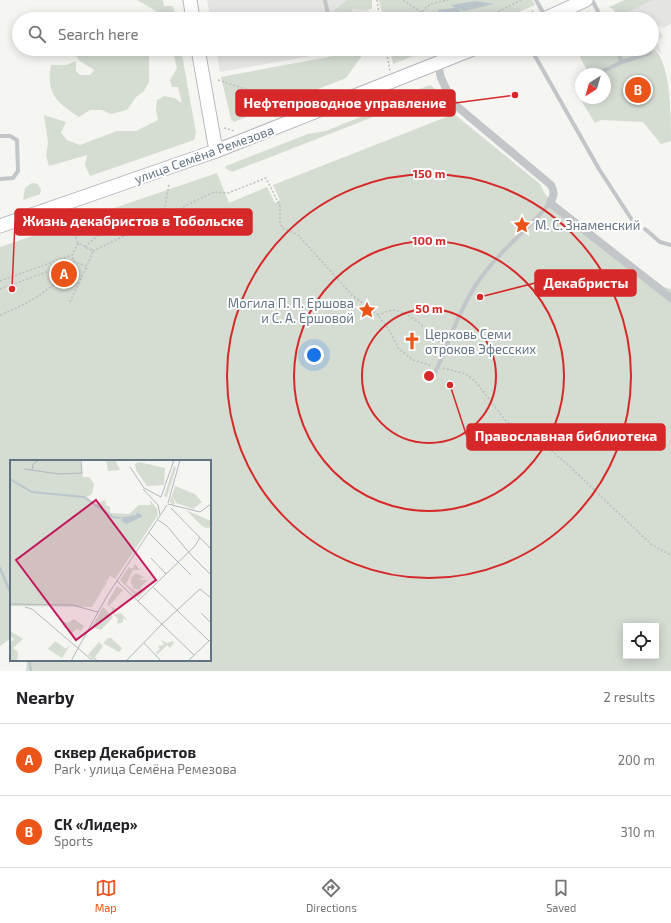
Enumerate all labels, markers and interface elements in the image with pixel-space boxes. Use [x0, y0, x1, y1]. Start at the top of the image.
search box [12, 12, 659, 56]
icon: search [26, 23, 48, 45]
text: Search here [58, 25, 139, 43]
north arrow [575, 68, 611, 104]
pin: B [625, 75, 651, 105]
callout: Нефтепроводное управление [236, 90, 455, 116]
text: Нефтепроводное управление [244, 94, 447, 111]
street label: улица Семёна Ремезова [132, 121, 276, 187]
text: 150 m [413, 166, 445, 180]
callout: Жизнь декабристов в Тобольске [15, 209, 252, 235]
text: Жизнь декабристов в Тобольске [22, 212, 244, 229]
place icon: М. С. Знаменский [512, 215, 532, 235]
place label: М. С. Знаменский [535, 217, 640, 233]
text: 100 m [412, 233, 446, 247]
pin: A [51, 259, 77, 289]
callout: Декабристы [535, 270, 636, 296]
text: Декабристы [544, 274, 628, 291]
place label: Могила П. П. Ершова и С. А. Ершовой [228, 295, 354, 326]
place icon: Могила П. П. Ершова и С. А. Ершовой [357, 300, 377, 320]
text: 50 m [415, 301, 443, 315]
place label: Церковь Семи отроков Эфесских [425, 326, 536, 357]
church icon: Церковь Семи отроков Эфесских [402, 331, 422, 351]
your location [304, 345, 324, 365]
centre of rings [422, 369, 436, 383]
callout: Православная библиотека [467, 424, 665, 450]
text: Православная библиотека [475, 427, 657, 444]
inset map [10, 460, 211, 661]
map controls [623, 623, 659, 659]
button: locate [623, 623, 659, 659]
text: Nearby [16, 687, 74, 707]
text: 2 results [603, 689, 655, 705]
text: сквер Декабристов [54, 743, 196, 761]
text: A [25, 752, 33, 768]
text: 200 m [618, 752, 655, 768]
text: Park · улица Семёна Ремезова [54, 761, 237, 777]
text: СК «Лидер» [54, 815, 138, 833]
text: B [25, 824, 33, 840]
text: 310 m [620, 824, 655, 840]
text: Sports [54, 833, 93, 849]
tab: Map [95, 877, 117, 914]
tab: Directions [306, 877, 357, 914]
tab: Saved [546, 877, 576, 914]

